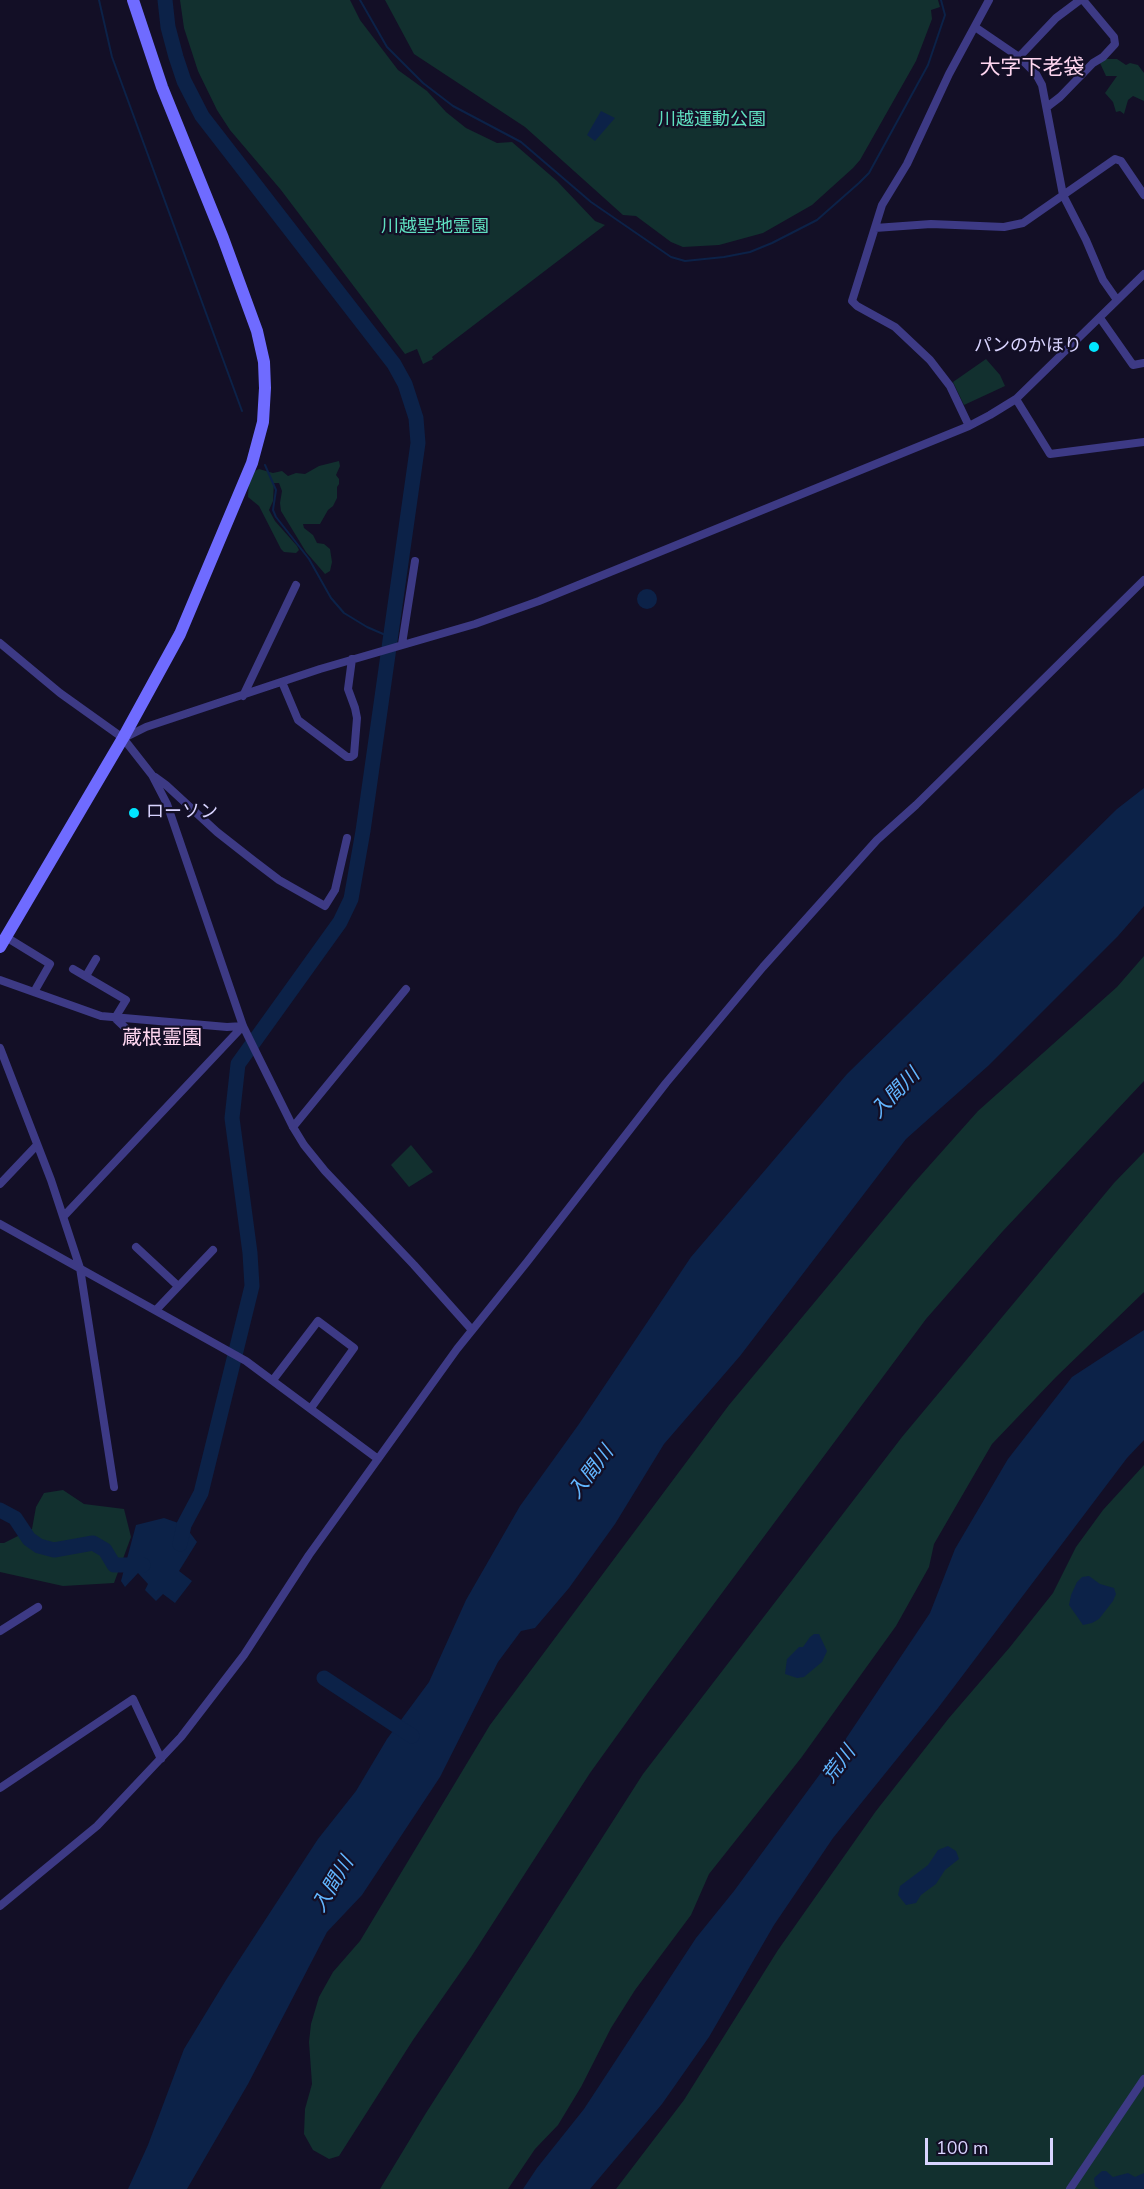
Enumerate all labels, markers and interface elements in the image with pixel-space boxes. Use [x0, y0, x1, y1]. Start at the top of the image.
district label: 大字下老袋 [980, 56, 1084, 82]
park label: 川越運動公園 [658, 110, 766, 132]
park label: 川越聖地霊園 [381, 217, 489, 239]
place label: パンのかほり [974, 336, 1082, 358]
marker: パンのかほり [1087, 340, 1101, 354]
place label: ローソン [146, 802, 218, 824]
marker: ローソン [127, 806, 141, 820]
district label: 蔵根霊園 [122, 1027, 202, 1051]
water label: 入間川 [867, 1064, 925, 1124]
water label: 入間川 [564, 1442, 620, 1504]
water label: 荒川 [818, 1742, 862, 1788]
water label: 入間川 [308, 1853, 360, 1917]
scale bar [928, 2126, 1056, 2164]
text: 100 m [936, 2136, 988, 2160]

